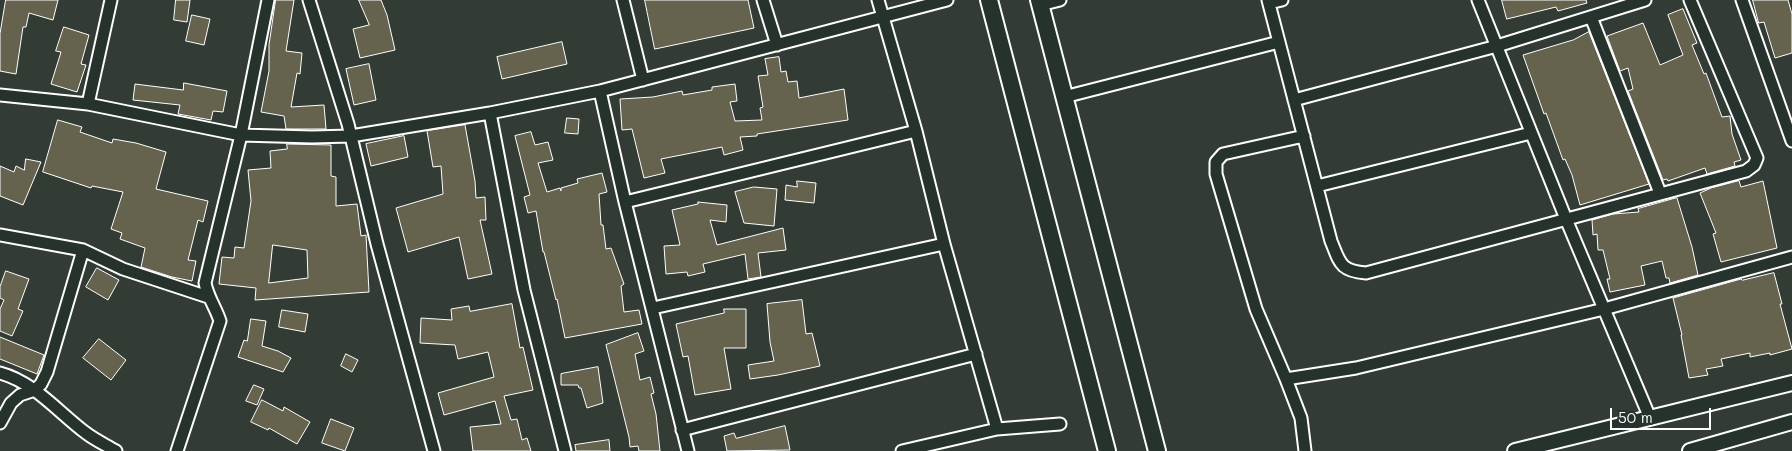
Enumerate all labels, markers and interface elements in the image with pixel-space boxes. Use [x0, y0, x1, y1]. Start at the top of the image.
scale bar [1612, 398, 1713, 430]
text: 50 m [1618, 407, 1653, 427]

